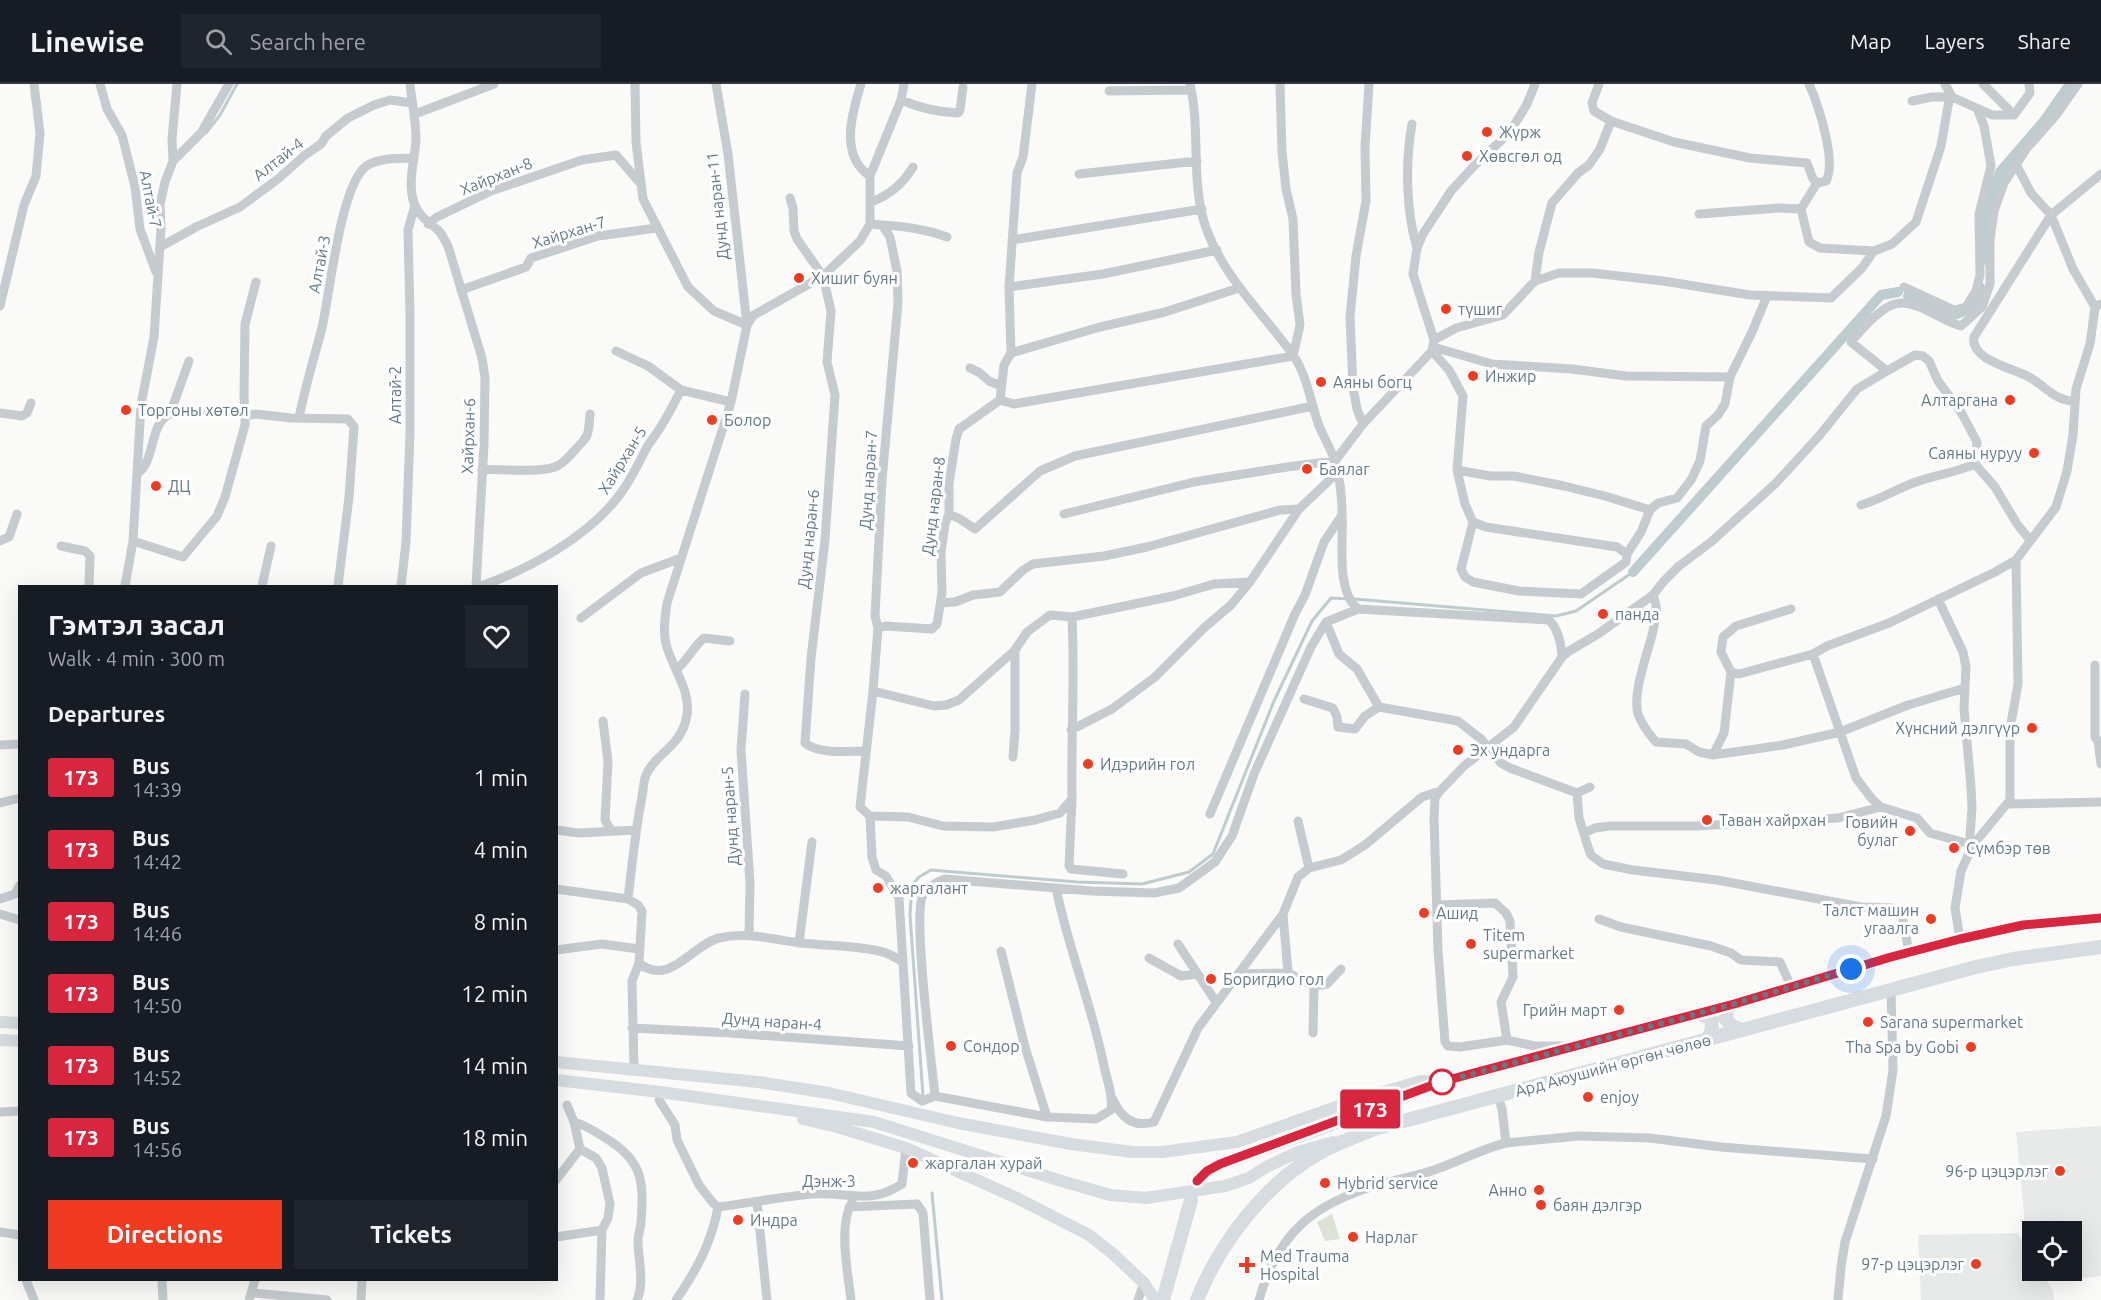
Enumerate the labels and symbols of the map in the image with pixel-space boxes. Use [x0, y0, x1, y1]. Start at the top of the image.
place label: Жүрж [1499, 123, 1541, 141]
marker: Жүрж [1480, 125, 1494, 139]
street label: Алтай-4 [249, 134, 307, 184]
place label: Хөвсгөл од [1479, 147, 1562, 165]
marker: Хөвсгөл од [1460, 149, 1474, 163]
street label: Дунд наран-11 [702, 151, 732, 261]
street label: Хайрхан-8 [457, 153, 535, 199]
street label: Алтай-7 [137, 169, 165, 229]
street label: Хайрхан-7 [530, 212, 608, 252]
street label: Алтай-3 [305, 234, 333, 294]
place label: Хишиг буян [811, 269, 898, 287]
marker: Хишиг буян [792, 271, 806, 285]
place label: түшиг [1458, 300, 1503, 318]
marker: түшиг [1439, 302, 1453, 316]
street label: Алтай-2 [386, 366, 404, 424]
place label: Инжир [1485, 367, 1536, 385]
marker: Инжир [1466, 369, 1480, 383]
place label: Аяны богц [1333, 373, 1412, 391]
marker: Аяны богц [1314, 375, 1328, 389]
place label: Алтаргана [1921, 391, 1998, 409]
marker: Алтаргана [2003, 393, 2017, 407]
street label: Хайрхан-6 [458, 398, 478, 474]
place label: Торгоны хөтөл [138, 401, 249, 419]
marker: Торгоны хөтөл [119, 403, 133, 417]
place label: Болор [724, 411, 771, 429]
marker: Болор [705, 413, 719, 427]
street label: Хайрхан-5 [594, 423, 650, 497]
street label: Дунд наран-7 [856, 430, 880, 530]
place label: Саяны нуруу [1928, 444, 2022, 462]
marker: Саяны нуруу [2027, 446, 2041, 460]
street label: Дунд наран-8 [918, 455, 948, 557]
place label: Баялаг [1319, 460, 1370, 478]
marker: Баялаг [1300, 462, 1314, 476]
place label: ДЦ [168, 477, 190, 495]
marker: ДЦ [149, 479, 163, 493]
street label: Дунд наран-6 [794, 488, 822, 590]
place label: панда [1615, 605, 1659, 623]
marker: панда [1596, 607, 1610, 621]
place label: Хүнсний дэлгүүр [1895, 719, 2020, 737]
marker: Хүнсний дэлгүүр [2025, 721, 2039, 735]
place label: Эх ундарга [1470, 741, 1550, 759]
marker: Эх ундарга [1451, 743, 1465, 757]
place label: Идэрийн гол [1100, 755, 1195, 773]
marker: Идэрийн гол [1081, 757, 1095, 771]
street label: Дунд наран-5 [718, 766, 742, 866]
place label: Таван хайрхан [1719, 811, 1826, 829]
marker: Таван хайрхан [1700, 813, 1714, 827]
place label: Говийн булаг [1845, 813, 1899, 849]
marker: Говийн булаг [1903, 824, 1917, 838]
place label: Сүмбэр төв [1966, 839, 2051, 857]
marker: Сүмбэр төв [1947, 841, 1961, 855]
place label: жаргалант [890, 879, 968, 897]
marker: жаргалант [871, 881, 885, 895]
place label: Талст машин угаалга [1823, 901, 1919, 937]
place label: Ашид [1436, 904, 1478, 922]
marker: Ашид [1417, 906, 1431, 920]
marker: Талст машин угаалга [1924, 912, 1938, 926]
place label: Titem supermarket [1483, 926, 1575, 962]
marker: Titem supermarket [1464, 937, 1478, 951]
your location [1836, 954, 1866, 984]
place label: Боригдио гол [1223, 970, 1324, 988]
marker: Боригдио гол [1204, 972, 1218, 986]
place label: Грийн март [1523, 1001, 1607, 1019]
marker: Грийн март [1612, 1003, 1626, 1017]
street label: Дунд наран-4 [722, 1009, 822, 1033]
place label: Sarana supermarket [1880, 1013, 2024, 1031]
marker: Sarana supermarket [1861, 1015, 1875, 1029]
street label: Ард Аюушийн өргөн чөлөө [1513, 1030, 1713, 1100]
place label: Сондор [963, 1037, 1020, 1055]
place label: Tha Spa by Gobi [1846, 1038, 1959, 1056]
marker: Сондор [944, 1039, 958, 1053]
marker: Tha Spa by Gobi [1964, 1040, 1978, 1054]
unlabelled marker [1429, 1069, 1455, 1095]
place label: enjoy [1600, 1088, 1639, 1106]
line badge: 173 [1336, 1090, 1404, 1128]
marker: enjoy [1581, 1090, 1595, 1104]
place label: жаргалан хурай [925, 1154, 1043, 1172]
marker: жаргалан хурай [906, 1156, 920, 1170]
place label: 96-р цэцэрлэг [1945, 1162, 2049, 1180]
marker: 96-р цэцэрлэг [2053, 1164, 2067, 1178]
street label: Дэнж-3 [802, 1172, 856, 1190]
place label: Hybrid service [1337, 1174, 1438, 1192]
marker: Hybrid service [1318, 1176, 1332, 1190]
place label: Анно [1489, 1181, 1527, 1199]
marker: Анно [1532, 1183, 1546, 1197]
place label: баян дэлгэр [1553, 1196, 1642, 1214]
marker: баян дэлгэр [1534, 1198, 1548, 1212]
place label: Индра [750, 1211, 798, 1229]
marker: Индра [731, 1213, 745, 1227]
place label: Нарлаг [1365, 1228, 1418, 1246]
marker: Нарлаг [1346, 1230, 1360, 1244]
place label: Med Trauma Hospital [1260, 1247, 1350, 1283]
place label: 97-р цэцэрлэг [1861, 1255, 1965, 1273]
marker: Med Trauma Hospital [1238, 1256, 1256, 1274]
marker: 97-р цэцэрлэг [1969, 1257, 1983, 1271]

